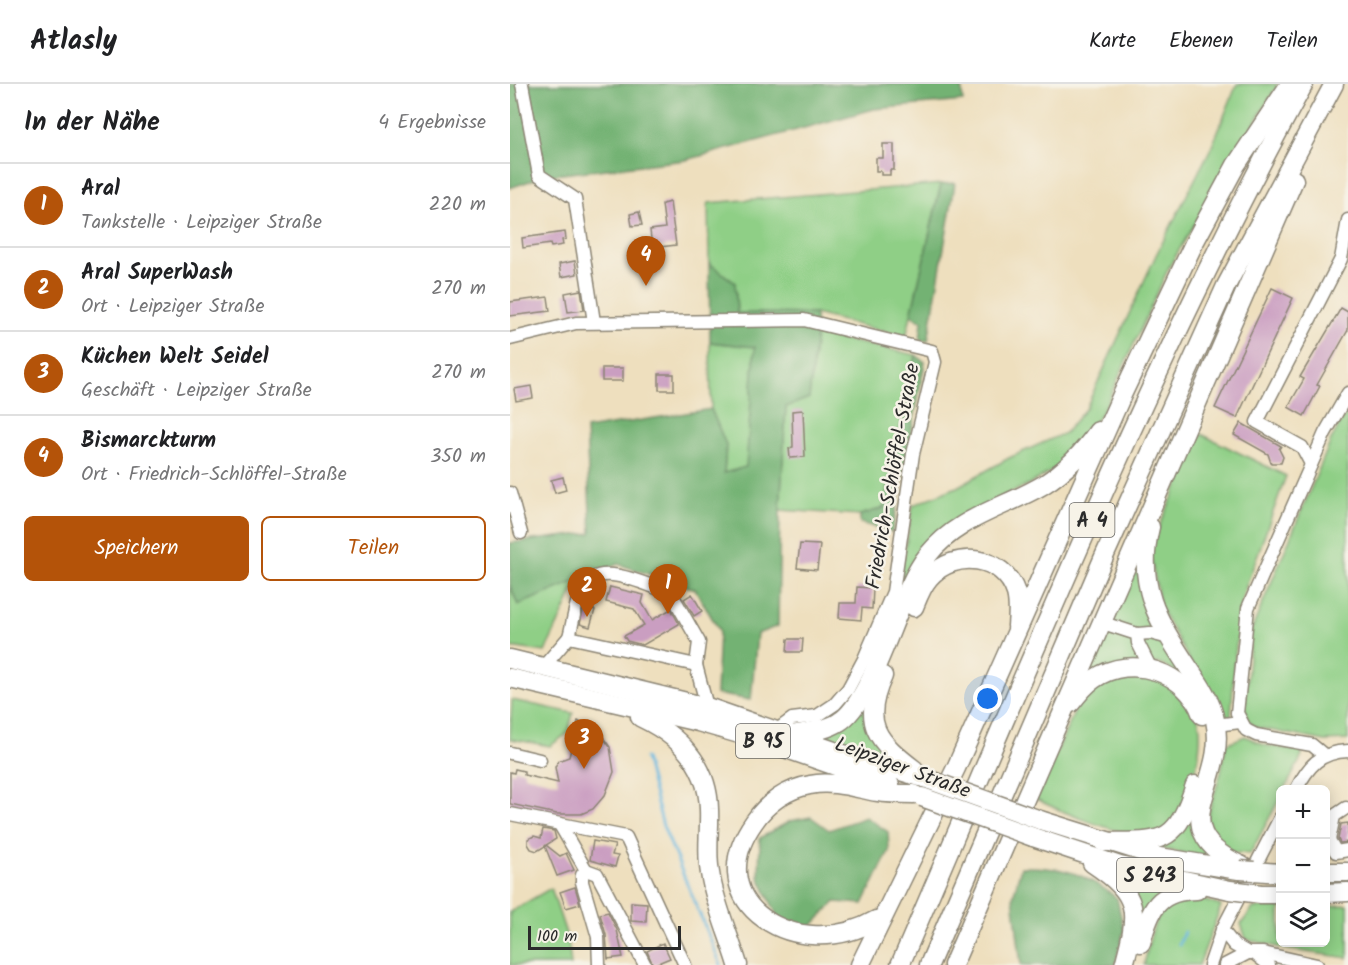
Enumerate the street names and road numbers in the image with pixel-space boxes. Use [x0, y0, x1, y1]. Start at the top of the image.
street label: Friedrich-Schlöffel-Straße [857, 360, 930, 592]
road number: A 4 [1070, 503, 1114, 537]
road number: B 95 [736, 724, 790, 758]
street label: Leipziger Straße [830, 728, 976, 809]
road number: S 243 [1117, 858, 1183, 892]

